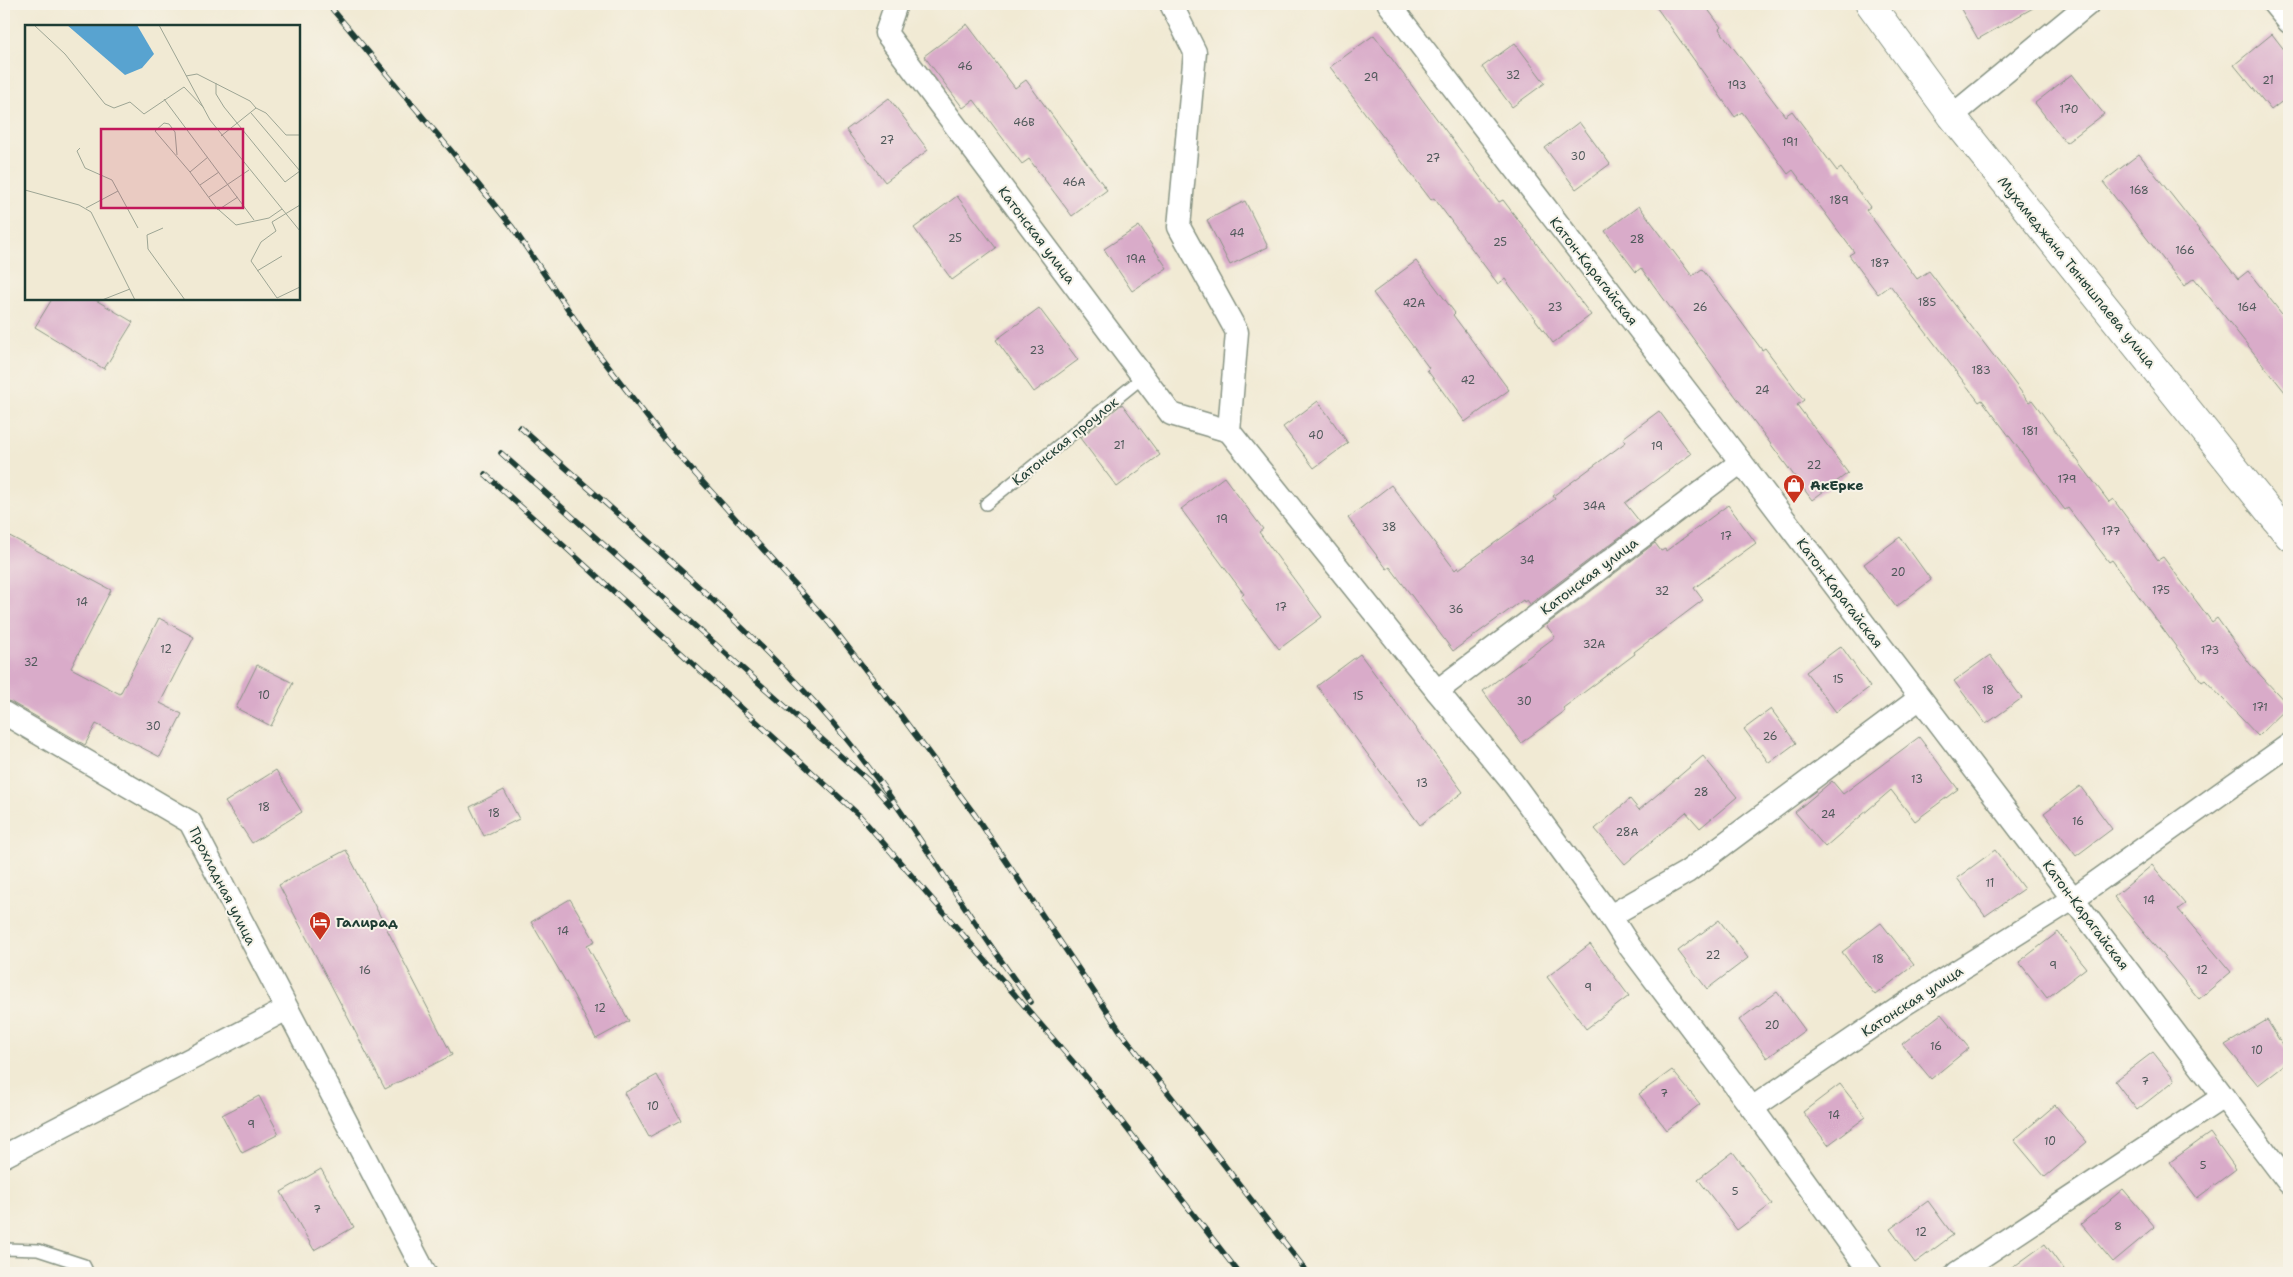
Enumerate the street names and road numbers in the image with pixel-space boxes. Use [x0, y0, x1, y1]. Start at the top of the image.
street label: Мухамеджана Тынышпаева улица [1994, 172, 2160, 372]
street label: Катонская улица [994, 183, 1080, 288]
street label: Катон-Карагайская [1546, 213, 1642, 329]
street label: Катонская проулок [1008, 392, 1122, 489]
street label: Катонская улица [1537, 533, 1642, 619]
street label: Катон-Карагайская [1793, 534, 1887, 652]
street label: Прохладная улица [185, 824, 261, 948]
street label: Катон-Карагайская [2039, 856, 2133, 974]
street label: Катонская улица [1858, 961, 1966, 1041]

